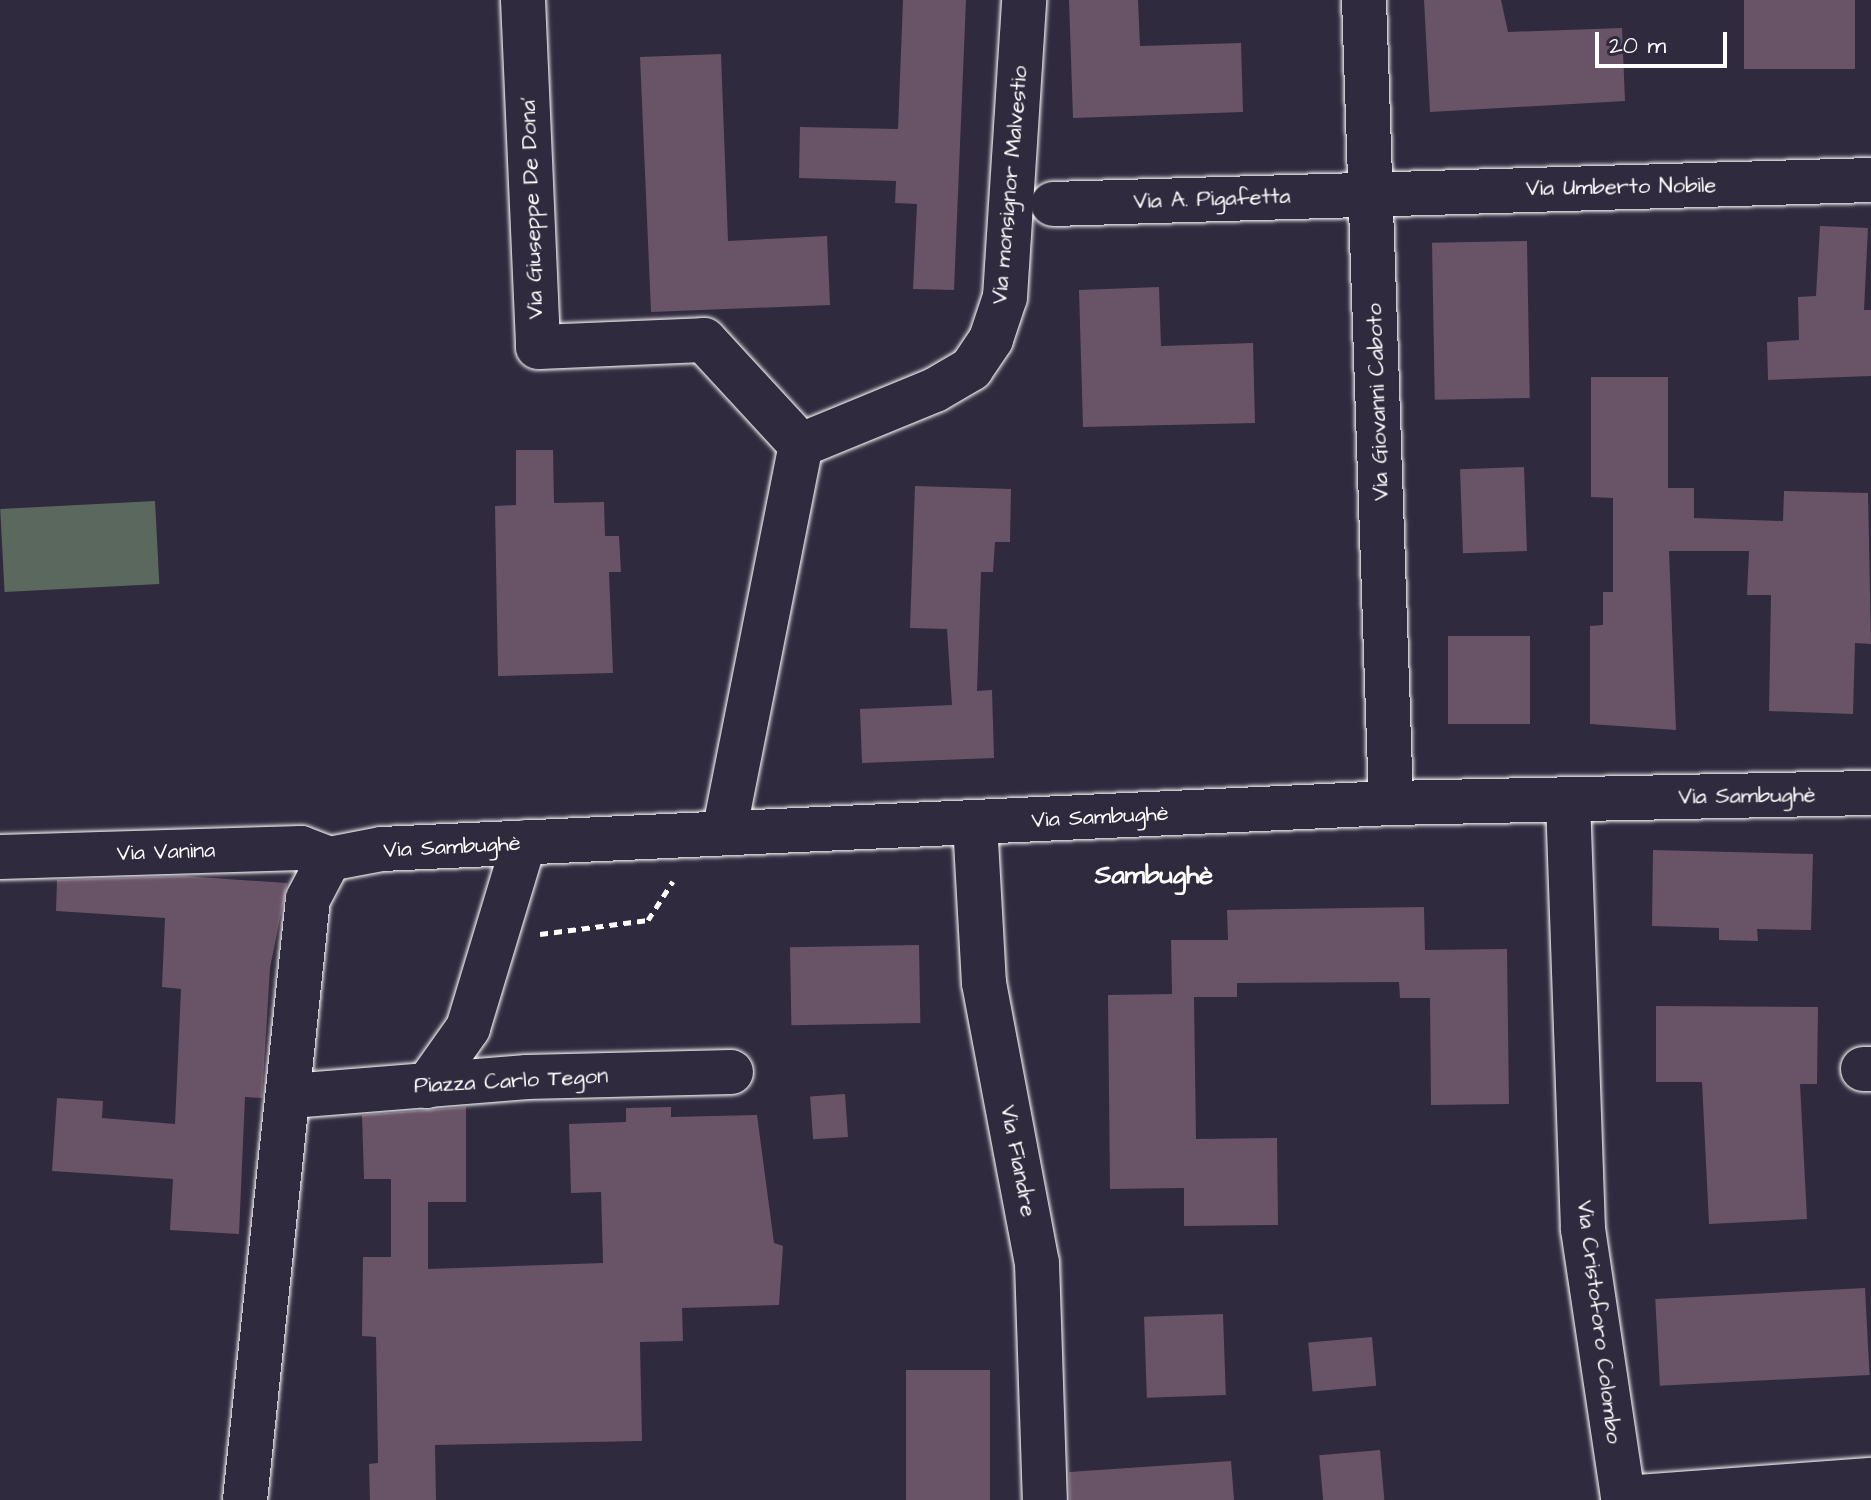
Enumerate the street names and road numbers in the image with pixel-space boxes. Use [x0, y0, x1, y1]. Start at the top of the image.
street label: Via monsignor Malvestio [986, 65, 1034, 305]
street label: Via Giuseppe De Dona' [515, 96, 549, 320]
street label: Via Umberto Nobile [1526, 172, 1716, 202]
street label: Via A. Pigafetta [1133, 183, 1291, 215]
street label: Via Giovanni Caboto [1361, 303, 1395, 501]
street label: Via Sambughè [1678, 782, 1816, 810]
street label: Via Sambughè [1031, 800, 1169, 834]
street label: Via Sambughè [383, 830, 521, 864]
street label: Via Vanina [116, 837, 216, 867]
street label: Piazza Carlo Tegon [413, 1063, 609, 1099]
street label: Via Fiandre [994, 1103, 1042, 1219]
street label: Via Cristoforo Colombo [1571, 1199, 1627, 1445]

